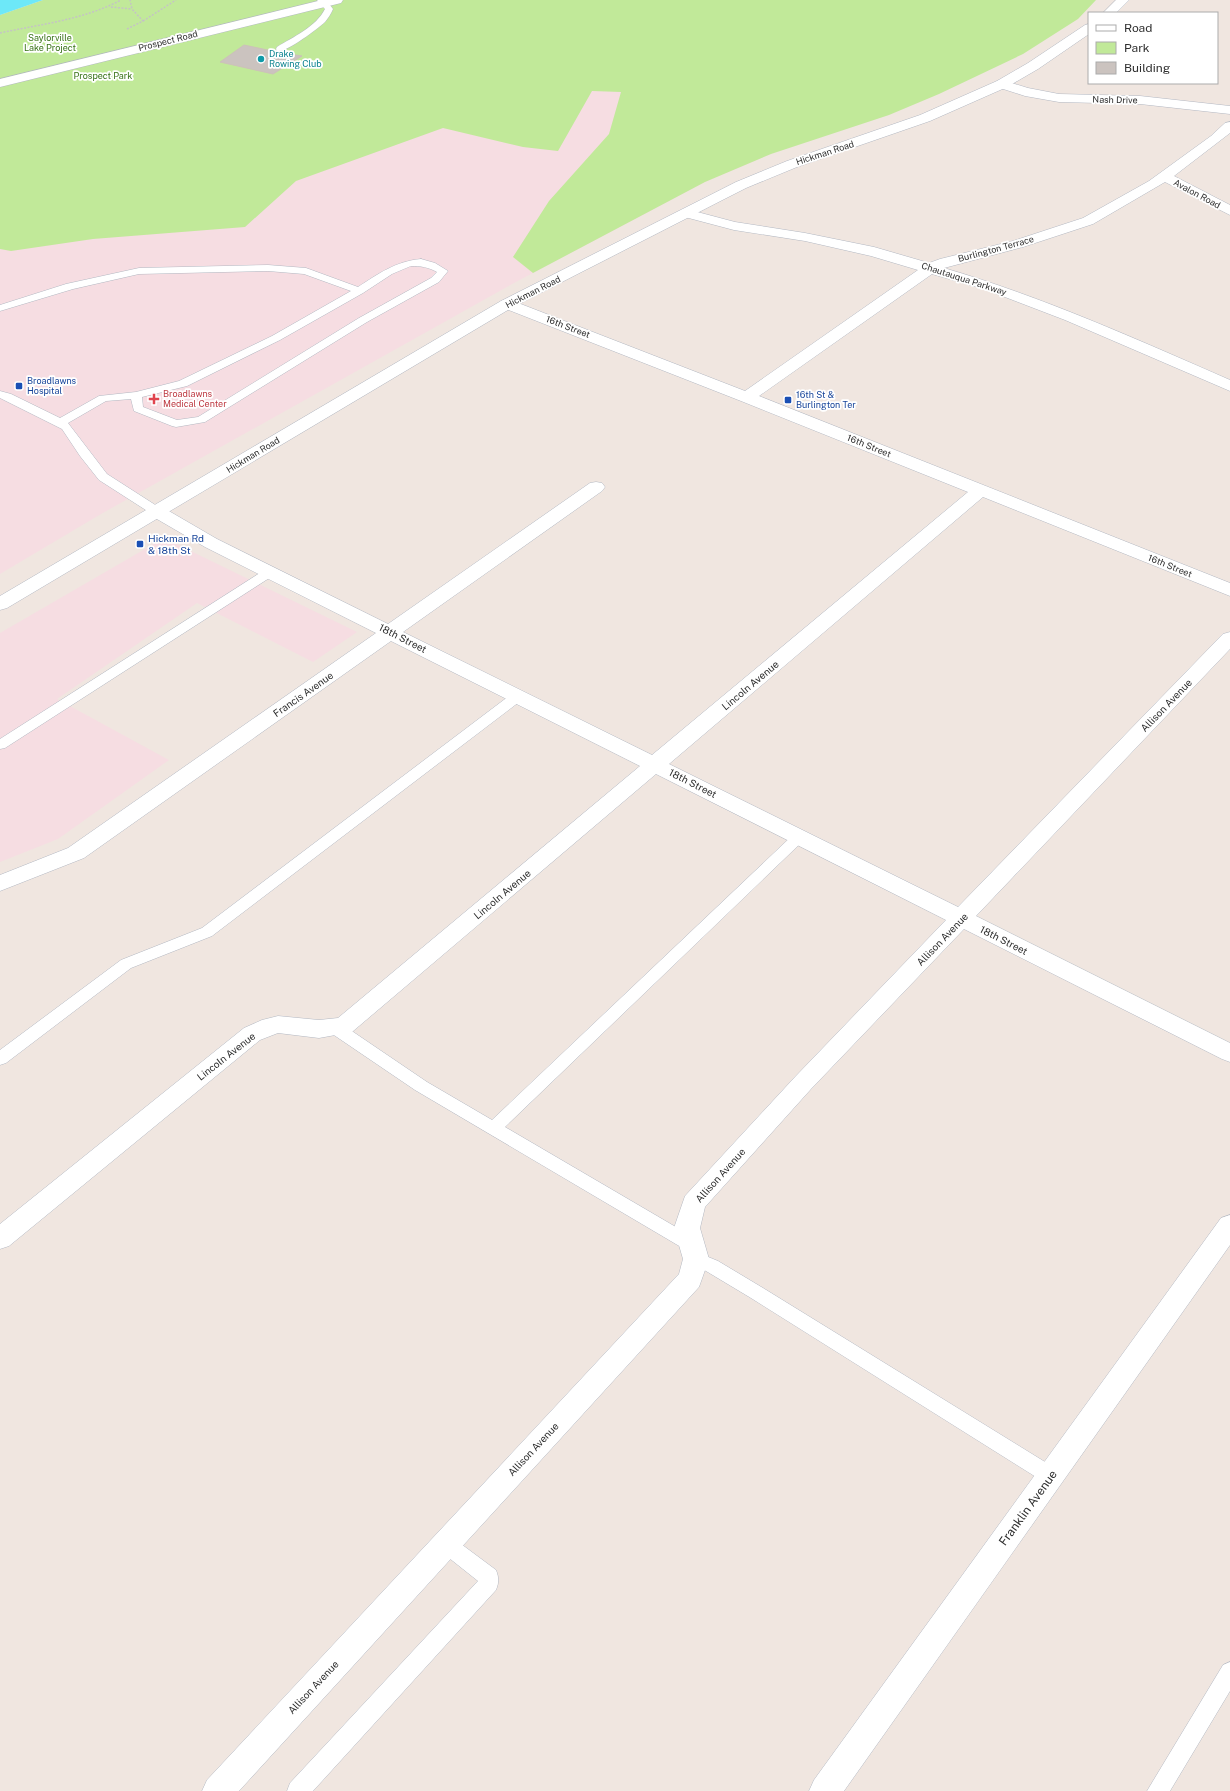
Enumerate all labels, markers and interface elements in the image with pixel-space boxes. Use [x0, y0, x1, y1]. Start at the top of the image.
legend [1088, 12, 1218, 84]
text: Road [1124, 21, 1152, 35]
street label: Prospect Road [137, 28, 199, 53]
park label: Saylorville Lake Project [24, 32, 76, 53]
text: Park [1124, 41, 1150, 55]
place label: Drake Rowing Club [269, 48, 322, 69]
marker: Drake Rowing Club [256, 54, 266, 64]
text: Building [1124, 61, 1170, 75]
park label: Prospect Park [74, 70, 132, 81]
street label: Nash Drive [1092, 94, 1138, 105]
street label: Hickman Road [794, 138, 855, 167]
street label: Avalon Road [1172, 177, 1223, 211]
street label: Burlington Terrace [957, 233, 1035, 264]
street label: Chautauqua Parkway [920, 260, 1008, 298]
street label: Hickman Road [503, 273, 562, 310]
street label: 16th Street [545, 313, 592, 340]
place label: Broadlawns Hospital [27, 375, 77, 396]
marker: Broadlawns Hospital [14, 381, 24, 391]
place label: Broadlawns Medical Center [163, 388, 227, 409]
place label: 16th St & Burlington Ter [796, 389, 856, 410]
marker: Broadlawns Medical Center [148, 393, 160, 405]
marker: 16th St & Burlington Ter [783, 395, 793, 405]
street label: 16th Street [846, 432, 893, 460]
street label: Hickman Road [224, 434, 281, 475]
place label: Hickman Rd & 18th St [148, 532, 204, 556]
marker: Hickman Rd & 18th St [135, 539, 145, 549]
street label: 16th Street [1147, 552, 1194, 580]
street label: 18th Street [377, 621, 429, 655]
street label: Lincoln Avenue [719, 657, 781, 712]
street label: Francis Avenue [271, 669, 336, 719]
street label: Allison Avenue [1138, 676, 1194, 734]
street label: 18th Street [667, 766, 719, 800]
street label: Lincoln Avenue [471, 866, 533, 921]
street label: Allison Avenue [914, 910, 970, 968]
street label: 18th Street [978, 923, 1030, 957]
street label: Lincoln Avenue [194, 1029, 258, 1082]
street label: Allison Avenue [693, 1145, 748, 1205]
street label: Allison Avenue [505, 1420, 561, 1478]
street label: Franklin Avenue [996, 1467, 1060, 1548]
street label: Allison Avenue [285, 1658, 341, 1716]

